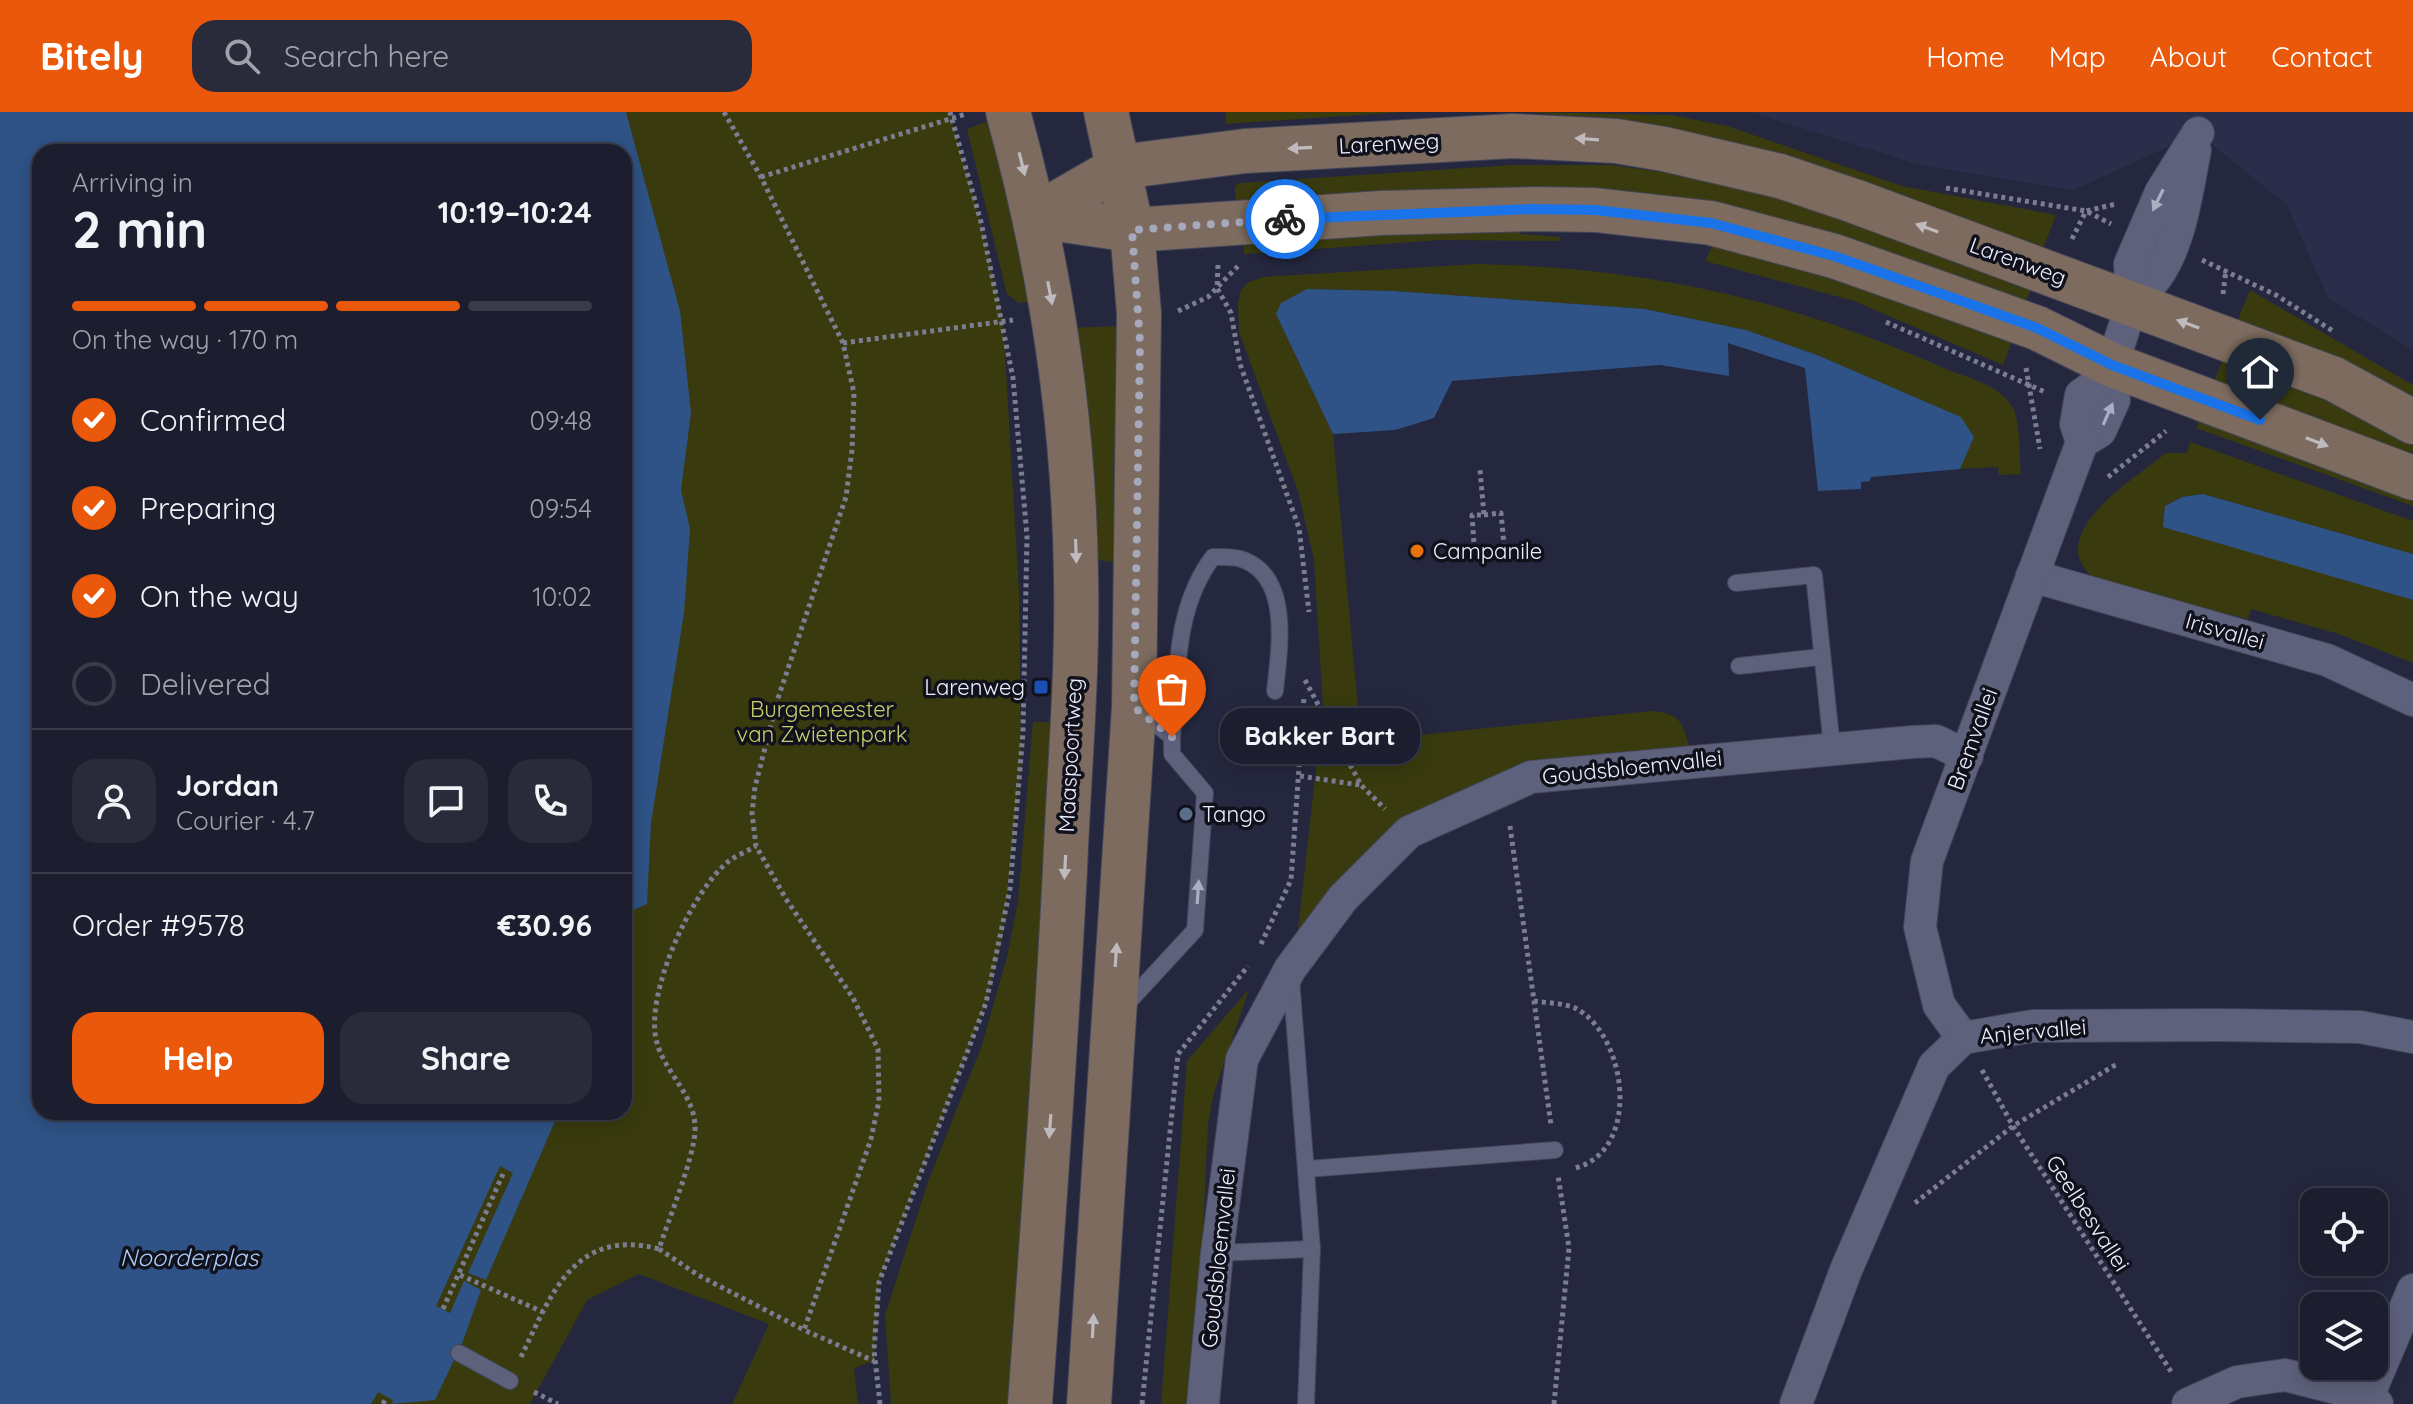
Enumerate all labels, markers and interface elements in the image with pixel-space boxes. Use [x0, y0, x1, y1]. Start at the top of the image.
search box [192, 20, 752, 92]
text: Bitely [40, 32, 144, 80]
icon: search [220, 34, 264, 78]
text: Search here [284, 37, 449, 75]
text: Home [1926, 39, 2005, 74]
text: Map [2049, 39, 2106, 74]
text: About [2150, 39, 2227, 74]
text: Contact [2271, 39, 2373, 74]
street label: Larenweg [1338, 126, 1440, 160]
one-way arrow [1574, 132, 1599, 145]
one-way arrow [1287, 142, 1312, 155]
one-way arrow [1016, 152, 1029, 177]
text: Arriving in [72, 166, 193, 199]
courier [1245, 179, 1325, 259]
one-way arrow [2151, 188, 2165, 211]
text: 10:19–10:24 [438, 193, 592, 231]
text: 2 min [72, 196, 207, 261]
icon: bike [1263, 197, 1307, 241]
one-way arrow [1915, 221, 1939, 233]
street label: Larenweg [1966, 231, 2070, 291]
one-way arrow [1045, 280, 1057, 305]
one-way arrow [2176, 317, 2200, 330]
text: On the way · 170 m [72, 323, 298, 356]
pin [2226, 338, 2294, 420]
icon: home [2238, 350, 2282, 394]
icon: check [72, 398, 116, 442]
text: Confirmed [140, 401, 286, 439]
one-way arrow [2101, 402, 2115, 425]
text: 09:48 [529, 404, 592, 437]
one-way arrow [2305, 436, 2329, 449]
icon: check [72, 486, 116, 530]
text: Preparing [140, 489, 276, 527]
text: 09:54 [529, 492, 592, 525]
place label: Campanile [1433, 537, 1542, 565]
one-way arrow [1069, 539, 1082, 564]
marker: Campanile [1408, 542, 1426, 560]
icon: check [72, 574, 116, 618]
text: On the way [140, 577, 299, 615]
text: 10:02 [532, 580, 592, 613]
street label: Irisvallei [2182, 606, 2268, 656]
pin [1138, 655, 1206, 737]
text: Delivered [140, 665, 271, 703]
icon: bag [1150, 667, 1194, 711]
place label: Larenweg [924, 673, 1025, 701]
street label: Maaspoortweg [1052, 677, 1088, 833]
marker: Larenweg [1032, 678, 1050, 696]
street label: Bremvallei [1941, 684, 2003, 794]
park label: Burgemeester van Zwietenpark [737, 695, 907, 748]
callout: Bakker Bart [1220, 709, 1420, 765]
text: Bakker Bart [1244, 719, 1396, 752]
street label: Goudsbloemvallei [1541, 744, 1723, 790]
button: person [72, 759, 156, 843]
button: chat [404, 759, 488, 843]
button: phone [508, 759, 592, 843]
text: Jordan [176, 766, 279, 804]
place label: Tango [1202, 800, 1266, 828]
text: Courier · 4.7 [176, 804, 315, 837]
marker: Tango [1177, 805, 1195, 823]
one-way arrow [1058, 855, 1071, 880]
one-way arrow [1192, 879, 1205, 904]
text: Order #9578 [72, 906, 245, 944]
text: €30.96 [498, 906, 592, 944]
one-way arrow [1110, 942, 1123, 967]
button: Help [72, 1012, 324, 1104]
button: Share [340, 1012, 592, 1104]
street label: Anjervallei [1979, 1012, 2087, 1050]
one-way arrow [1043, 1114, 1056, 1139]
street label: Geelbesvallei [2040, 1149, 2136, 1277]
street label: Goudsbloemvallei [1195, 1167, 1241, 1349]
map controls [2300, 1188, 2388, 1380]
button: locate [2300, 1188, 2388, 1276]
water label: Noorderplas [120, 1242, 260, 1272]
button: layers [2300, 1292, 2388, 1380]
one-way arrow [1087, 1313, 1100, 1338]

